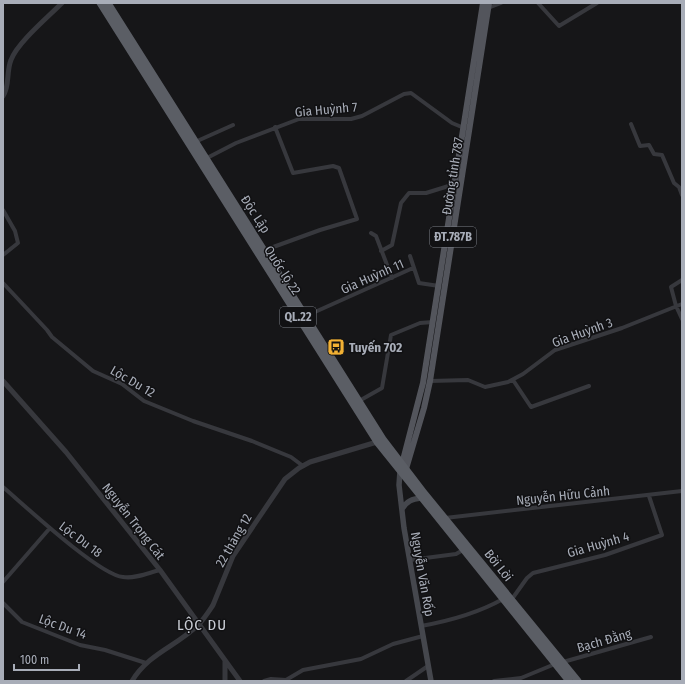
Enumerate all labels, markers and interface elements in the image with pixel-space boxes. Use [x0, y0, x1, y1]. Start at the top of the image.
street label: Gia Huỳnh 7 [294, 99, 358, 120]
street label: Đường tỉnh 787 [439, 136, 466, 216]
street label: Độc Lập [238, 193, 273, 236]
road number: ĐT.787B [430, 227, 476, 247]
street label: Quốc lộ 22 [261, 243, 304, 298]
street label: Gia Huỳnh 11 [338, 256, 406, 297]
road number: QL.22 [280, 307, 316, 327]
street label: Gia Huỳnh 3 [550, 315, 615, 350]
bus stop icon: Tuyến 702 [326, 337, 346, 357]
place label: Tuyến 702 [349, 339, 402, 355]
street label: Lộc Du 12 [108, 363, 158, 400]
street label: Nguyễn Trọng Cát [99, 480, 168, 563]
street label: Nguyễn Hữu Cảnh [515, 483, 611, 508]
street label: 22 tháng 12 [212, 511, 255, 569]
street label: Lộc Du 18 [56, 518, 105, 560]
street label: Gia Huỳnh 4 [565, 528, 631, 560]
street label: Nguyễn Văn Rốp [408, 531, 437, 618]
street label: Bời Lời [481, 546, 516, 584]
street label: Lộc Du 14 [37, 611, 89, 642]
district label: LỘC DU [177, 616, 227, 634]
street label: Bạch Đằng [575, 624, 634, 655]
scale bar [14, 646, 79, 672]
text: 100 m [20, 653, 49, 667]

